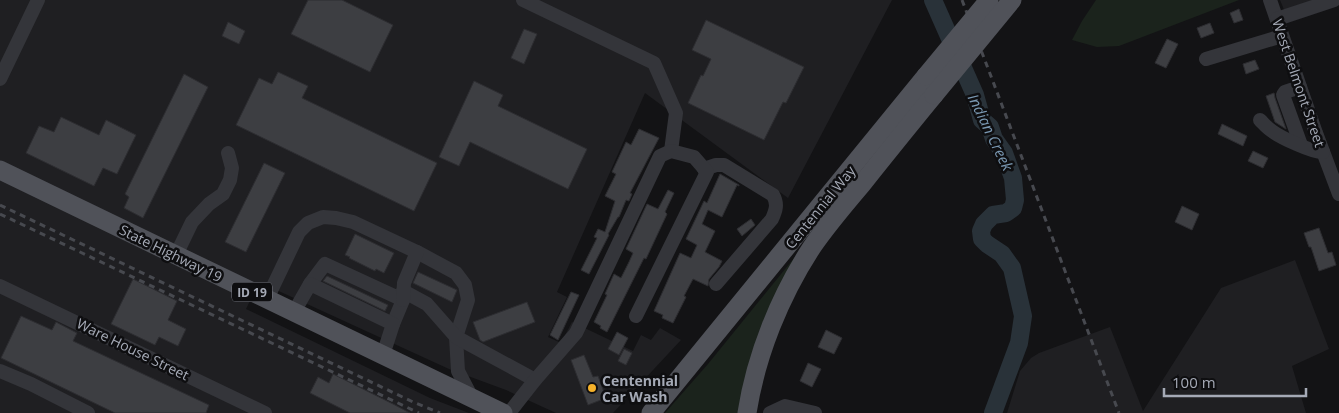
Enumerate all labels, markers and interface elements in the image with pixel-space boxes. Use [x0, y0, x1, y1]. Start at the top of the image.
street label: West Belmont Street [1268, 16, 1330, 150]
water label: Indian Creek [964, 90, 1019, 174]
street label: Centennial Way [781, 161, 860, 252]
street label: State Highway 19 [116, 220, 226, 286]
road number: ID 19 [232, 282, 272, 302]
street label: Ware House Street [74, 314, 192, 384]
scale bar [1164, 366, 1306, 398]
place label: Centennial Car Wash [602, 371, 678, 406]
text: 100 m [1172, 372, 1216, 392]
marker: Centennial Car Wash [586, 382, 598, 394]

